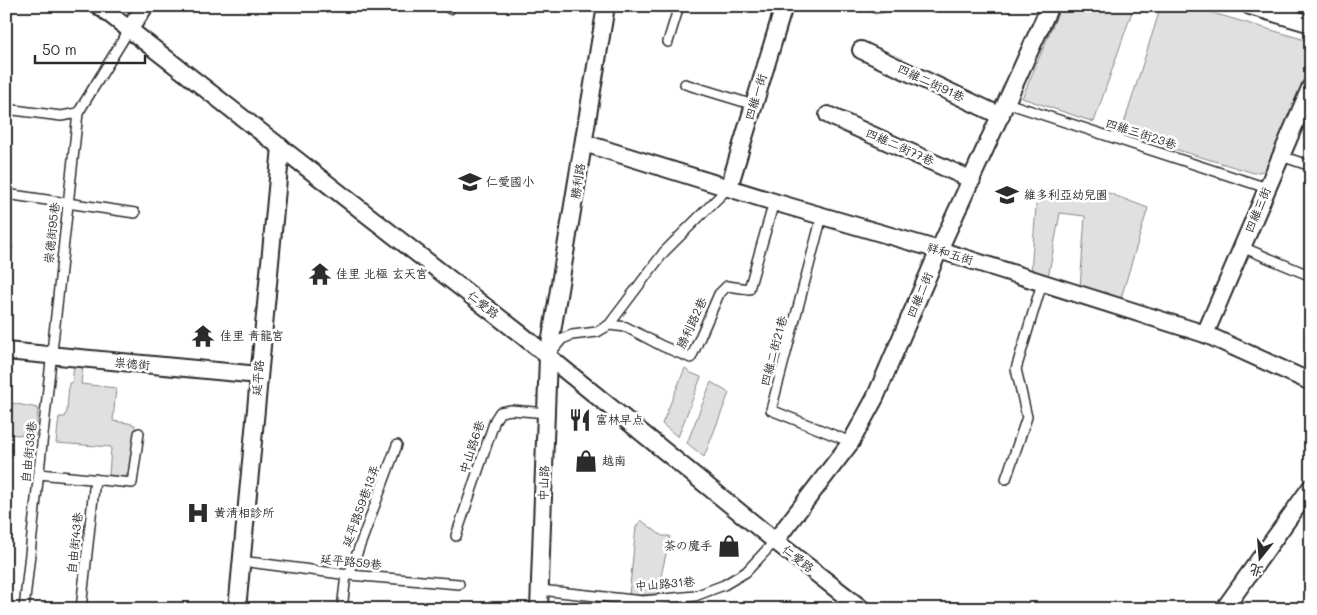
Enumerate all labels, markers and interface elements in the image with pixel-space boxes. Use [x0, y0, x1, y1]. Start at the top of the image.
scale bar [35, 32, 145, 64]
text: 50 m [42, 39, 77, 59]
street label: 四維二街91巷 [895, 60, 968, 105]
street label: 四維一街 [740, 71, 770, 122]
street label: 四維三街23巷 [1104, 114, 1179, 152]
street label: 四維二街77巷 [864, 124, 937, 168]
street label: 勝利路 [566, 162, 588, 200]
school or university icon: 仁愛國小 [457, 169, 483, 195]
place label: 仁愛國小 [486, 173, 534, 189]
school or university icon: 維多利亞幼兒園 [994, 182, 1020, 208]
street label: 四維三街 [1240, 184, 1274, 235]
place label: 維多利亞幼兒園 [1024, 186, 1108, 202]
street label: 崇德街95巷 [40, 201, 62, 265]
street label: 祥和五街 [925, 238, 976, 268]
temple icon: 佳里 北極 玄天宮 [307, 261, 333, 287]
place label: 佳里 北極 玄天宮 [336, 265, 428, 281]
street label: 四維二街 [902, 269, 936, 320]
street label: 仁愛路 [465, 287, 503, 322]
street label: 勝利路2巷 [672, 294, 710, 351]
street label: 四維二街21巷 [756, 314, 790, 388]
temple icon: 佳里 青龍宮 [190, 323, 216, 349]
place label: 佳里 青龍宮 [220, 327, 284, 343]
street label: 祟德街 [113, 353, 151, 373]
street label: 延平路 [247, 359, 267, 397]
restaurant icon: 富林早点 [567, 407, 593, 433]
place label: 富林早点 [596, 411, 644, 427]
street label: 中山路6巷 [455, 418, 487, 475]
street label: 自由街33巷 [17, 420, 39, 484]
shop icon: 越南 [573, 448, 599, 474]
place label: 越南 [602, 452, 626, 468]
street label: 延平路59巷13弄 [338, 462, 382, 549]
street label: 中山路 [534, 465, 552, 501]
hospital icon: 黃清相診所 [185, 500, 211, 526]
place label: 黃清相診所 [214, 504, 275, 520]
street label: 自由街43巷 [63, 511, 85, 575]
north arrow [1234, 532, 1284, 582]
shop icon: 茶の魔手 [716, 533, 742, 559]
place label: 茶の魔手 [664, 537, 712, 553]
street label: 仁愛路 [780, 541, 818, 576]
street label: 延平路59巷 [319, 550, 383, 572]
text: 北 [1247, 560, 1266, 582]
street label: 中山路31巷 [634, 572, 696, 594]

